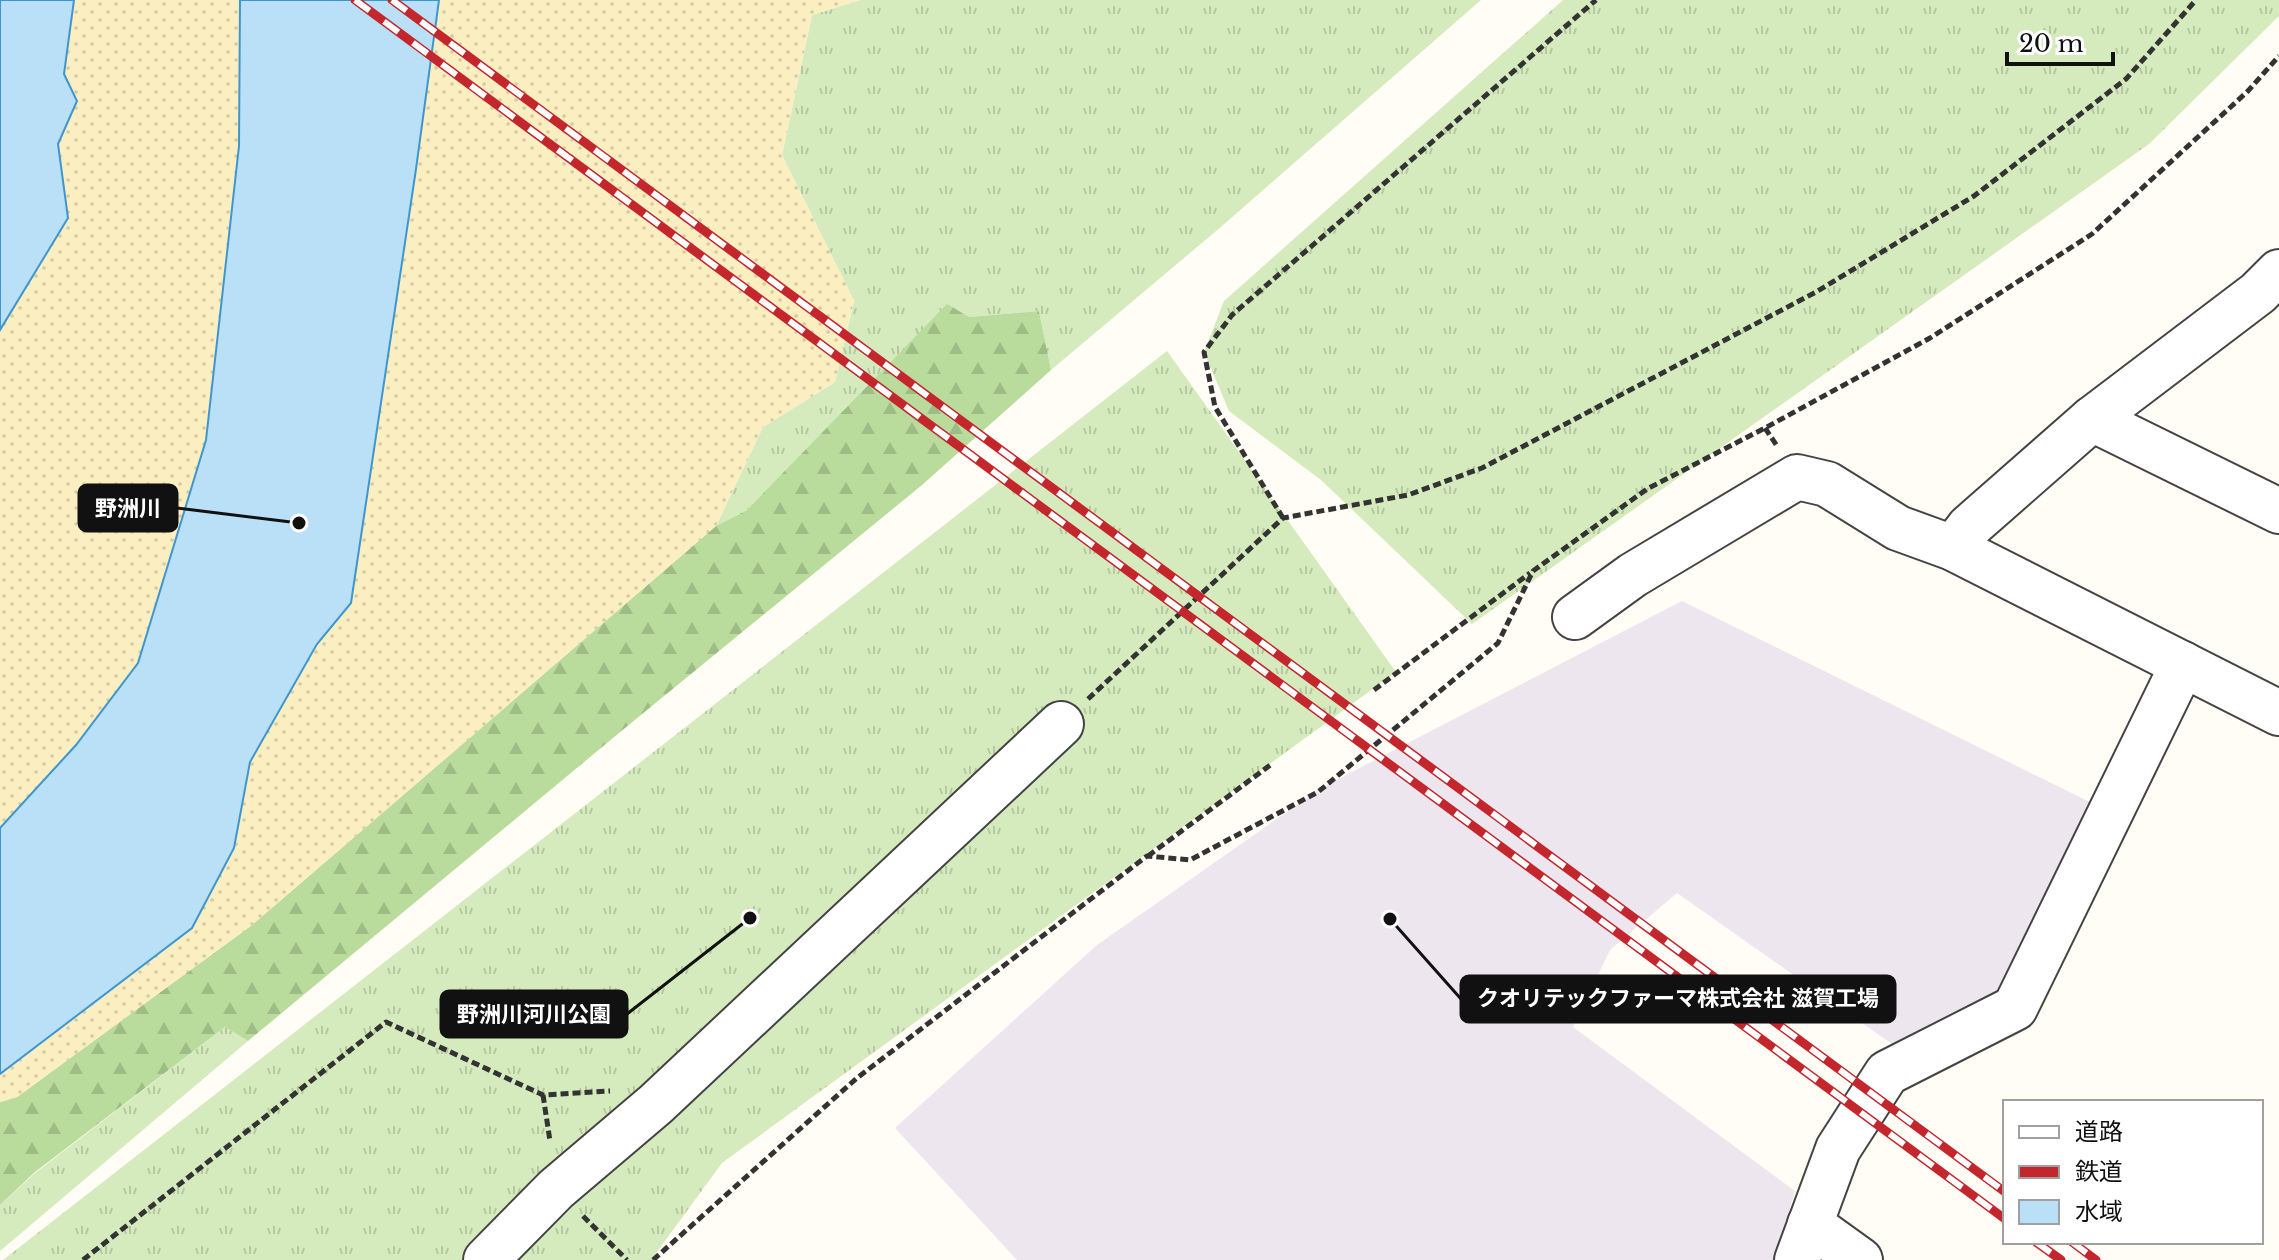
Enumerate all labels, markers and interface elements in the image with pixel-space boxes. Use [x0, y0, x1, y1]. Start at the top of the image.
scale bar [2007, 16, 2113, 66]
text: 20 m [2019, 29, 2084, 58]
callout: 野洲川 [79, 485, 177, 531]
text: 野洲川 [95, 495, 161, 522]
callout: クオリテックファーマ株式会社 滋賀工場 [1461, 976, 1895, 1022]
text: クオリテックファーマ株式会社 滋賀工場 [1477, 985, 1879, 1012]
callout: 野洲川河川公園 [441, 991, 627, 1037]
text: 野洲川河川公園 [457, 1001, 611, 1028]
legend [2003, 1100, 2263, 1244]
text: 道路 [2075, 1117, 2123, 1146]
text: 鉄道 [2075, 1157, 2123, 1186]
text: 水域 [2075, 1197, 2123, 1226]

